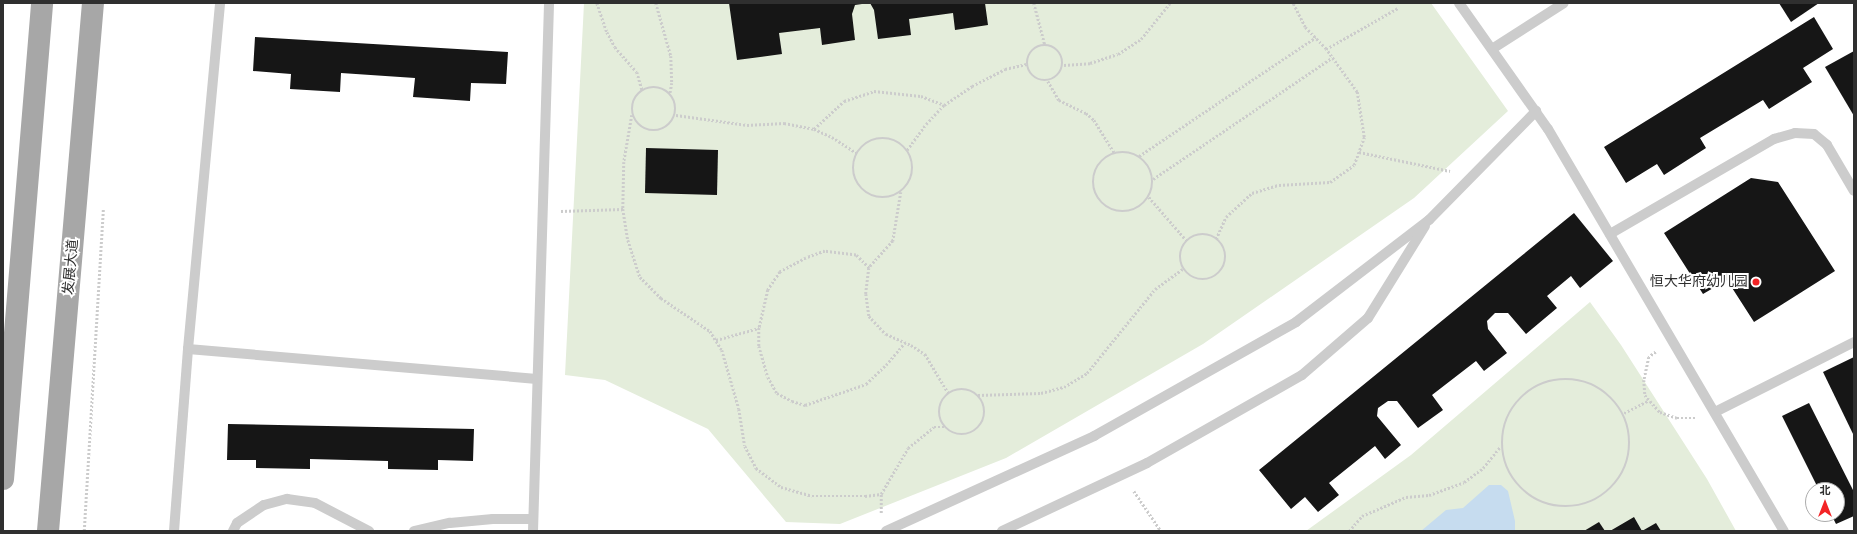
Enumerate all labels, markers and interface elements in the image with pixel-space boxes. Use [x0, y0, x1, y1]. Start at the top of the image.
street label: 发展大道 [60, 238, 82, 296]
place label: 恒大华府幼儿园 [1650, 274, 1748, 290]
marker: 恒大华府幼儿园 [1751, 277, 1761, 287]
north arrow [1805, 482, 1845, 522]
text: 北 [1820, 484, 1831, 497]

